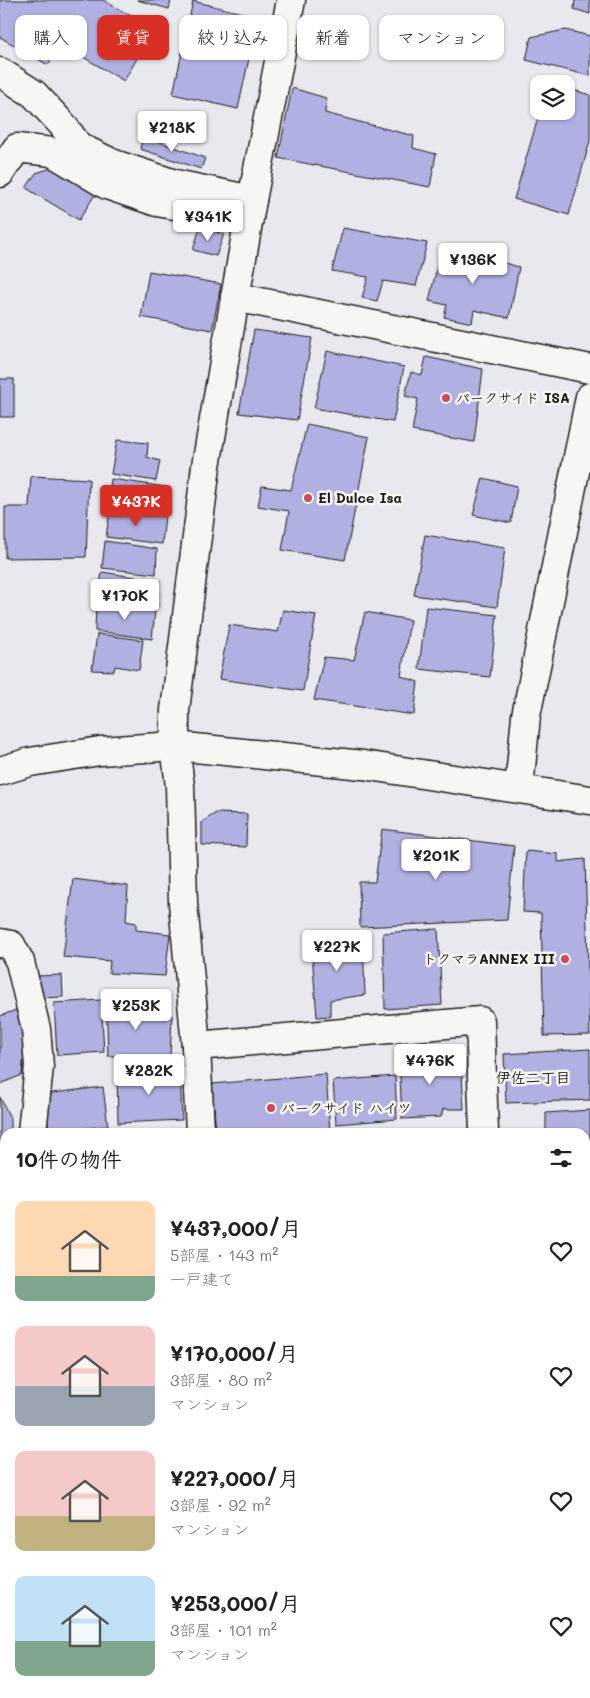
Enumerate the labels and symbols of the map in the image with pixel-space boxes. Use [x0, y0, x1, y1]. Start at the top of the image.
pin: ¥218K [137, 110, 207, 153]
pin: ¥341K [173, 200, 243, 242]
pin: ¥136K [438, 242, 508, 285]
place label: パークサイド ISA [456, 388, 570, 407]
marker: パークサイド ISA [440, 392, 452, 404]
pin: ¥437K [101, 484, 171, 527]
place label: El Dulce Isa [318, 488, 403, 507]
marker: El Dulce Isa [302, 492, 314, 504]
pin: ¥170K [90, 578, 160, 621]
pin: ¥201K [401, 838, 471, 881]
pin: ¥227K [302, 930, 372, 972]
place label: トクマラANNEX III [423, 949, 555, 968]
marker: トクマラANNEX III [559, 953, 571, 965]
pin: ¥253K [101, 988, 171, 1031]
pin: ¥476K [395, 1044, 465, 1086]
pin: ¥282K [114, 1054, 184, 1096]
district label: 伊佐二丁目 [495, 1067, 571, 1087]
place label: バークサイド ハイツ [281, 1098, 411, 1117]
marker: バークサイド ハイツ [265, 1102, 277, 1114]

